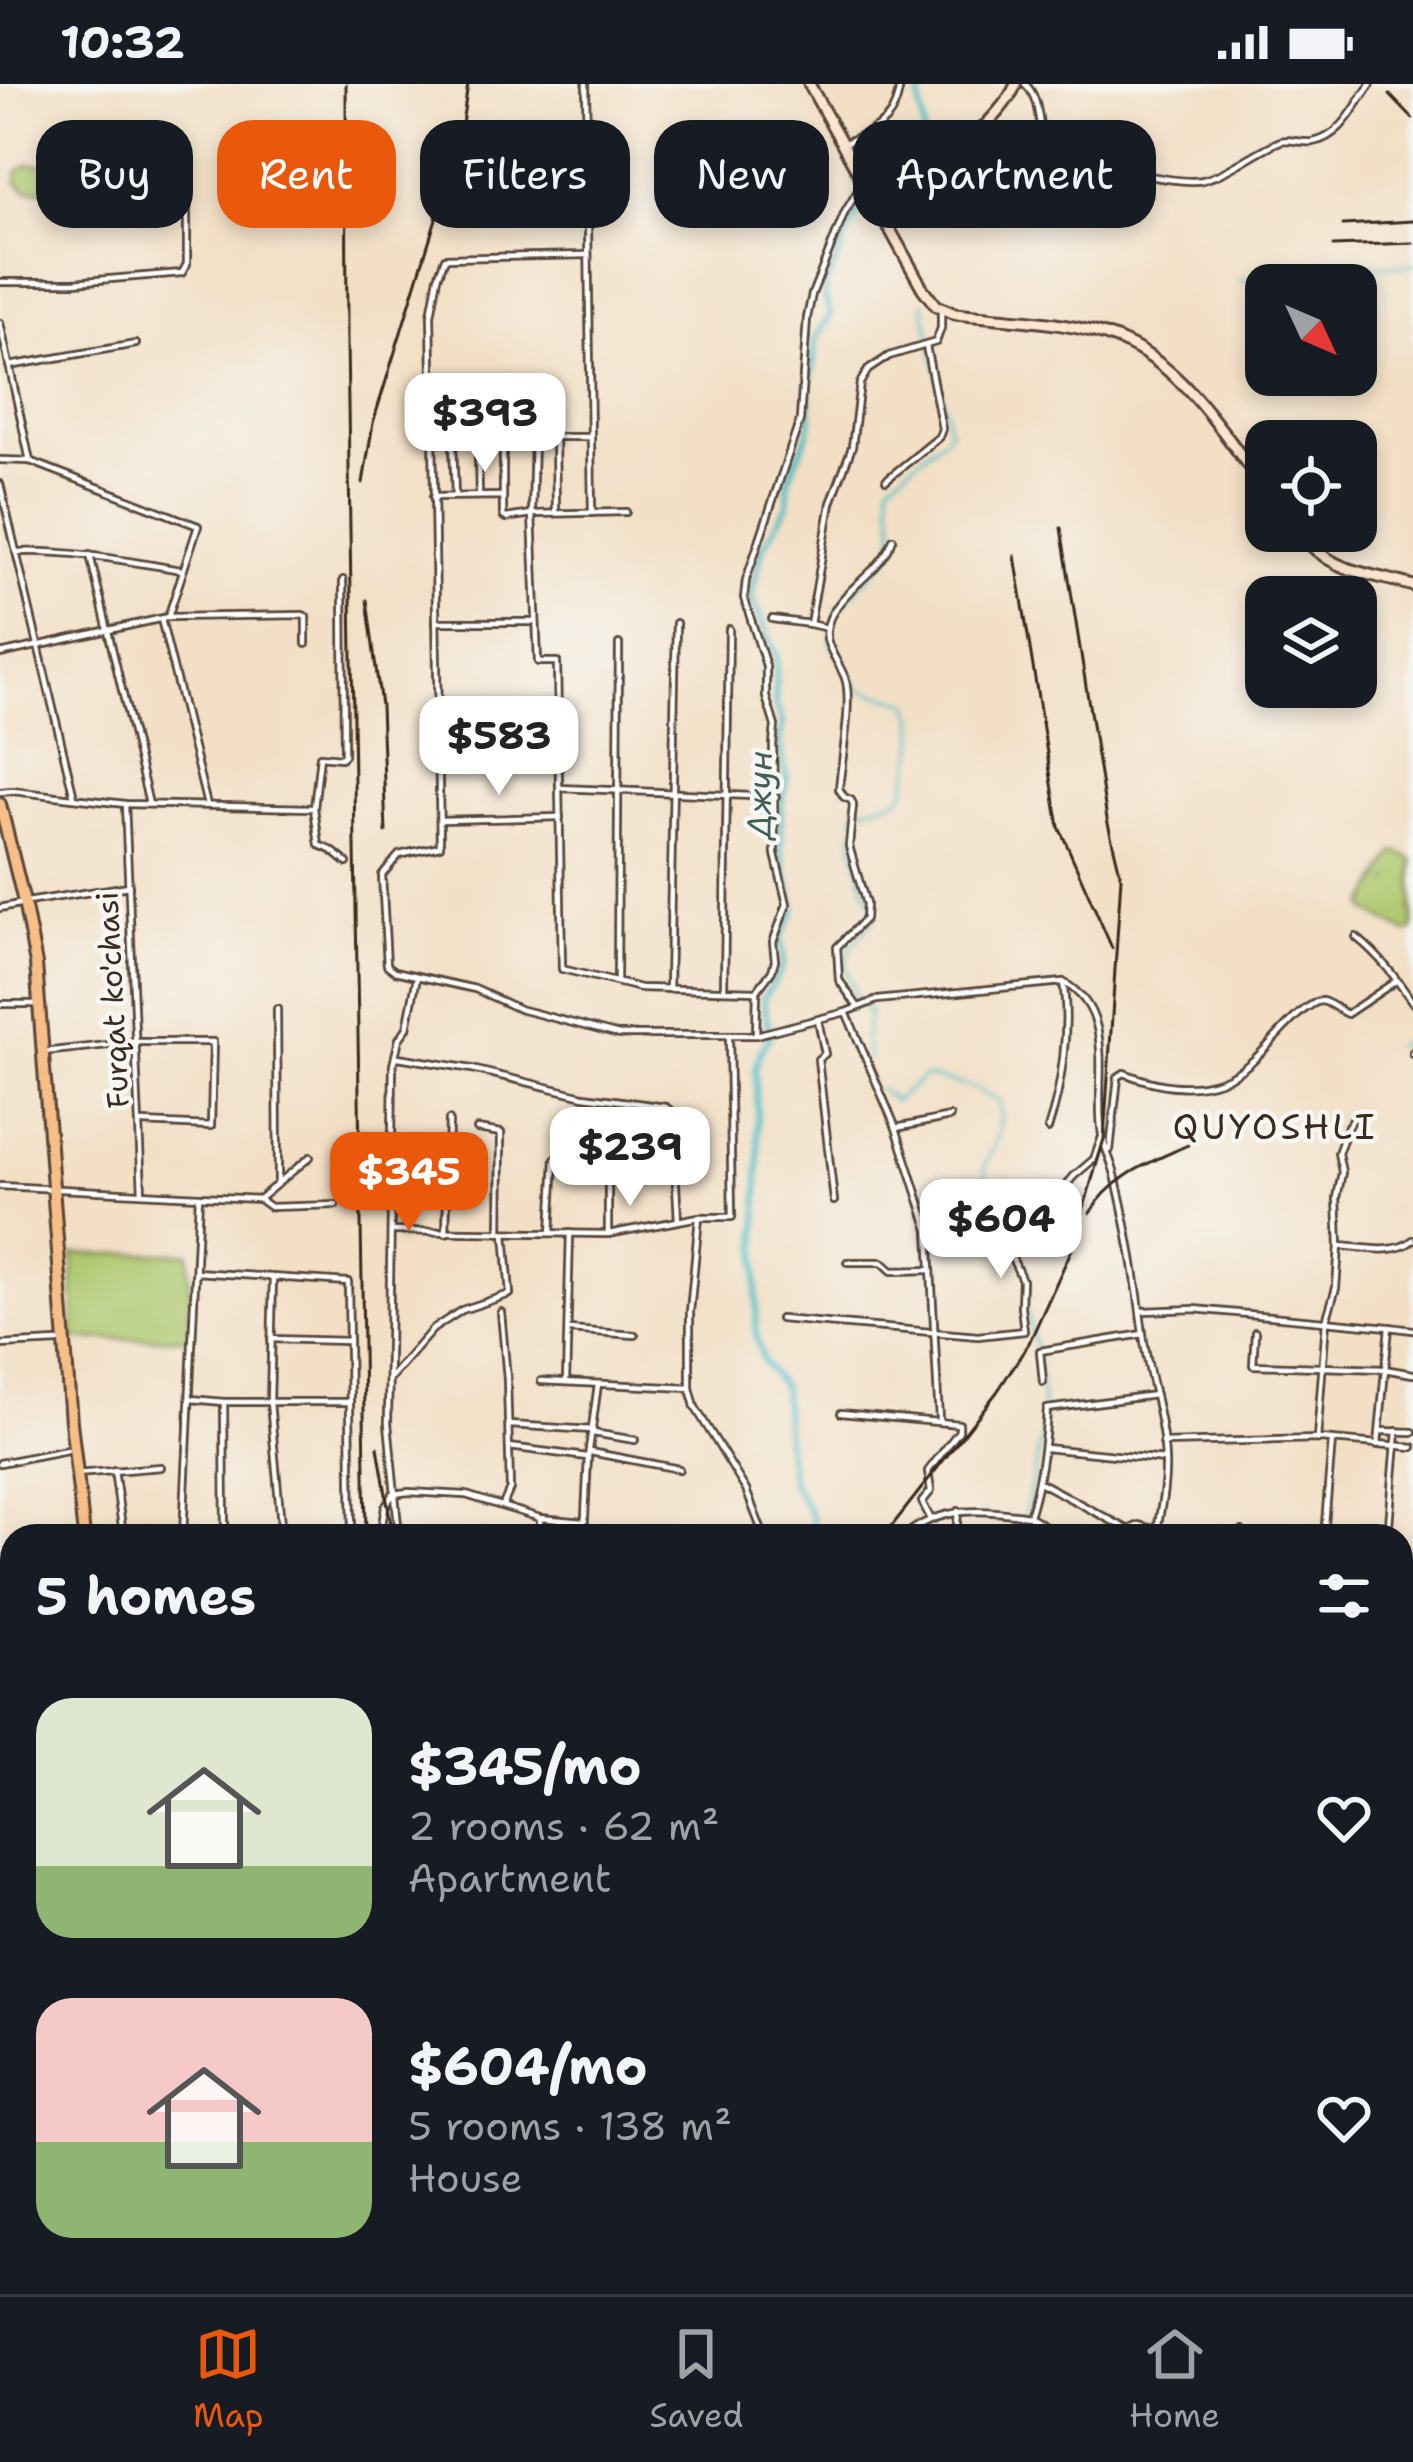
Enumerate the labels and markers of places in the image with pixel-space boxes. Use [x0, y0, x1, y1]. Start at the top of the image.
pin: $393 [414, 373, 556, 475]
pin: $583 [428, 696, 570, 798]
pin: $239 [559, 1107, 701, 1209]
pin: $345 [338, 1132, 480, 1234]
pin: $604 [930, 1179, 1072, 1281]

